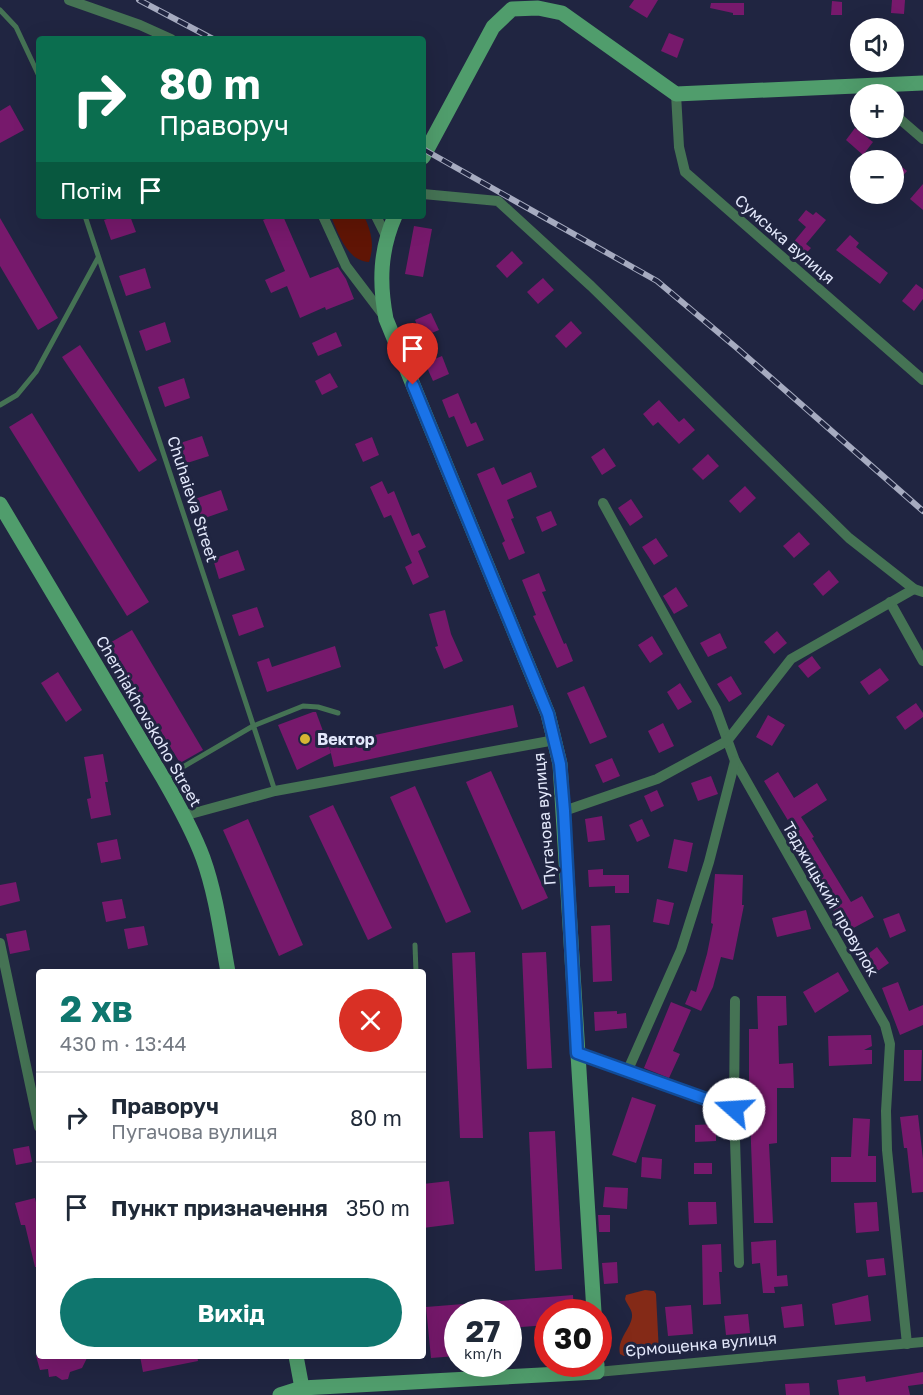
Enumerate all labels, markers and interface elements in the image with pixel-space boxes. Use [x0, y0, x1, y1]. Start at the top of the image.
map controls [850, 18, 904, 204]
button: sound [850, 18, 904, 72]
text: 80 m [159, 58, 260, 108]
icon: right [60, 60, 138, 138]
button: + [850, 84, 904, 138]
text: Праворуч [159, 109, 289, 141]
button: − [850, 150, 904, 204]
icon: arrive [134, 174, 167, 207]
text: Потім [60, 177, 122, 204]
street label: Сумська вулиця [731, 190, 839, 288]
pin [387, 323, 438, 385]
icon: arrive [396, 332, 429, 365]
street label: Chuhaieva Street [163, 433, 223, 565]
street label: Cherniakhovskoho Street [92, 632, 206, 810]
place label: Вектор [317, 729, 375, 749]
marker: Вектор [298, 732, 312, 746]
street label: Пугачова вулиця [528, 752, 560, 886]
street label: Таджицький провулок [778, 818, 884, 980]
text: 2 хв [60, 987, 133, 1030]
button: close [339, 989, 402, 1052]
text: 430 m · 13:44 [60, 1031, 187, 1055]
position arrow [702, 1077, 766, 1141]
text: Праворуч [111, 1092, 219, 1119]
icon: right [60, 1101, 93, 1134]
text: 80 m [350, 1104, 402, 1131]
text: Пугачова вулиця [111, 1119, 278, 1143]
icon: arrive [60, 1191, 93, 1224]
text: Пункт призначення [111, 1194, 328, 1221]
text: 350 m [346, 1194, 410, 1221]
button: Вихід [60, 1278, 402, 1347]
speed limit sign: 30 [534, 1299, 612, 1377]
text: 27 [466, 1313, 500, 1349]
street label: Єрмощенка вулиця [624, 1327, 778, 1361]
text: km/h [464, 1344, 502, 1362]

